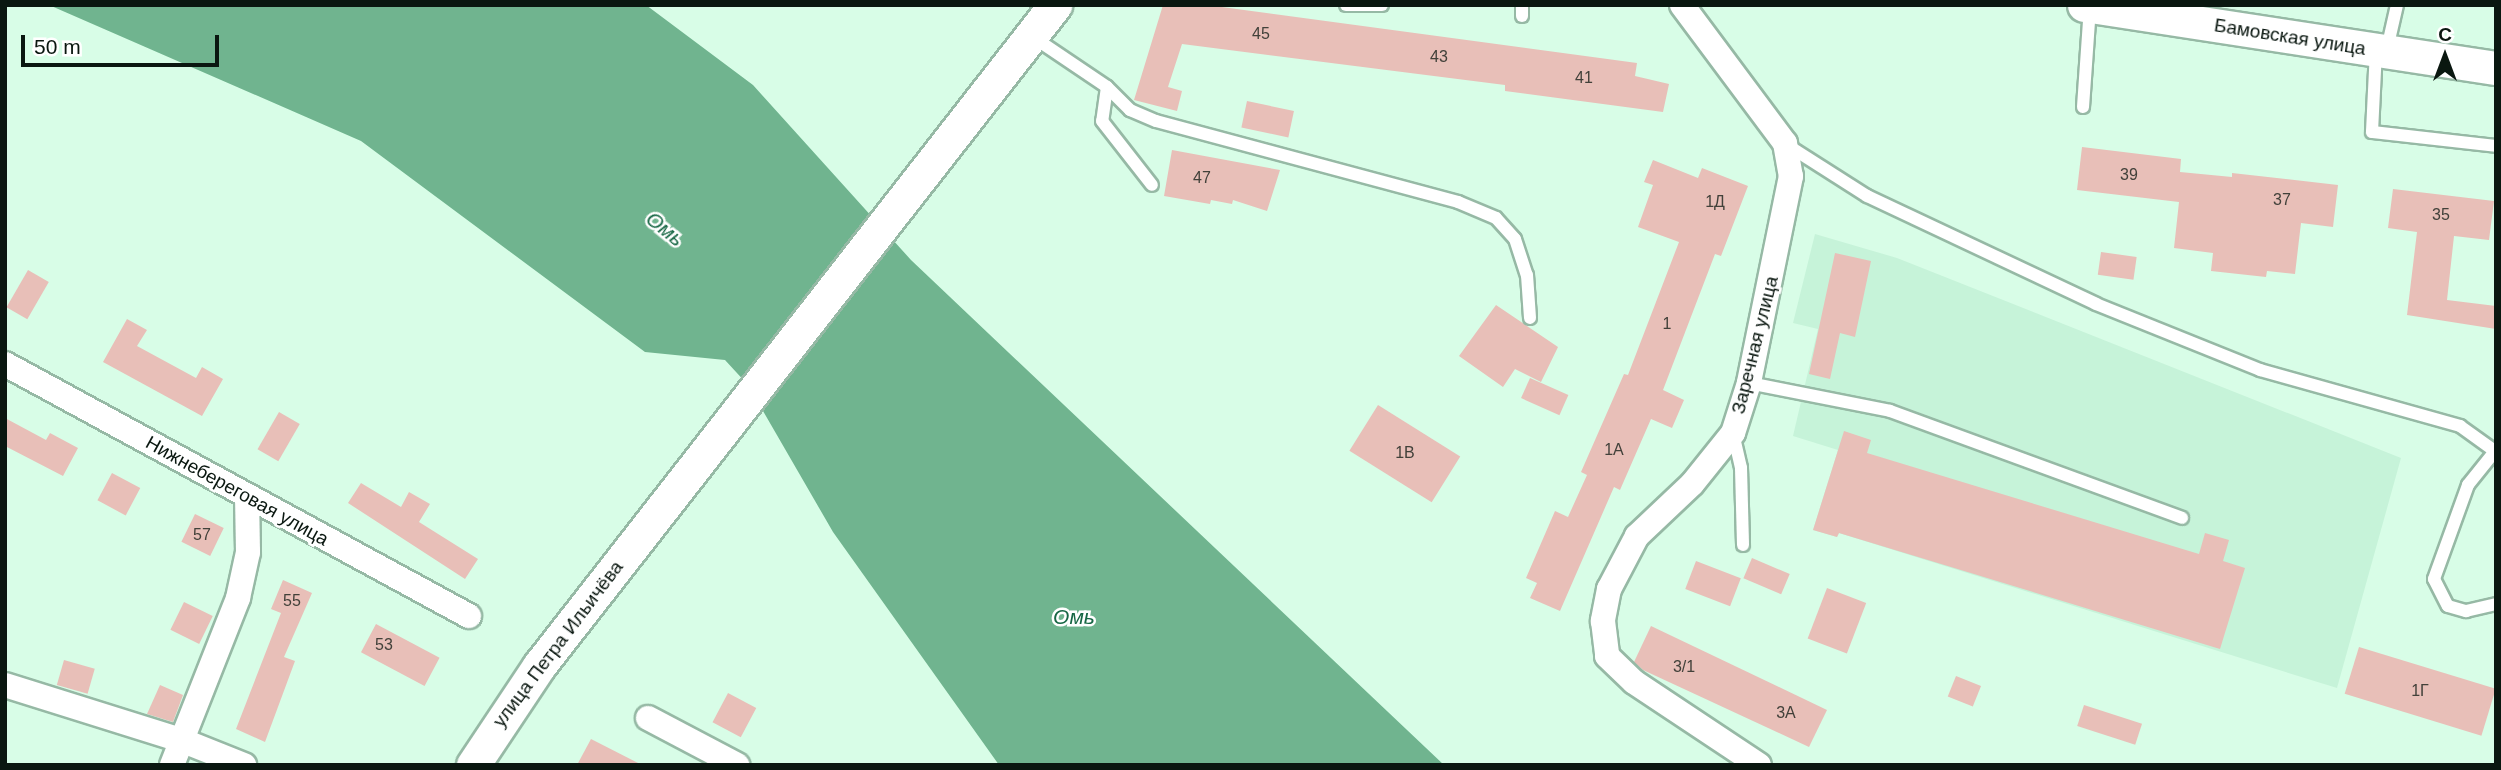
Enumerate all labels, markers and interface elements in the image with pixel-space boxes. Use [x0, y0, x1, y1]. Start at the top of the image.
street label: Бамовская улица [2213, 14, 2367, 60]
scale bar [24, 21, 222, 65]
north arrow [2410, 21, 2480, 91]
house number: 45 [1252, 24, 1270, 44]
text: С [2438, 24, 2452, 45]
text: 50 m [34, 35, 81, 58]
house number: 43 [1430, 47, 1448, 67]
house number: 41 [1575, 68, 1593, 88]
house number: 39 [2120, 165, 2138, 185]
house number: 47 [1193, 168, 1211, 188]
house number: 37 [2273, 190, 2291, 210]
house number: 1Д [1705, 192, 1725, 212]
house number: 35 [2432, 205, 2450, 225]
water label: Омь [641, 206, 689, 252]
street label: Заречная улица [1727, 274, 1783, 416]
house number: 1 [1663, 314, 1671, 334]
street label: Нижнебереговая улица [142, 431, 332, 551]
house number: 1А [1604, 440, 1624, 460]
house number: 1В [1395, 443, 1415, 463]
house number: 57 [193, 525, 211, 545]
street label: улица Петра Ильичёва [488, 556, 628, 732]
house number: 55 [283, 591, 301, 611]
water label: Омь [1053, 604, 1095, 630]
house number: 53 [375, 635, 393, 655]
house number: 3/1 [1673, 657, 1695, 677]
house number: 1Г [2411, 681, 2429, 701]
house number: 3А [1776, 703, 1796, 723]

